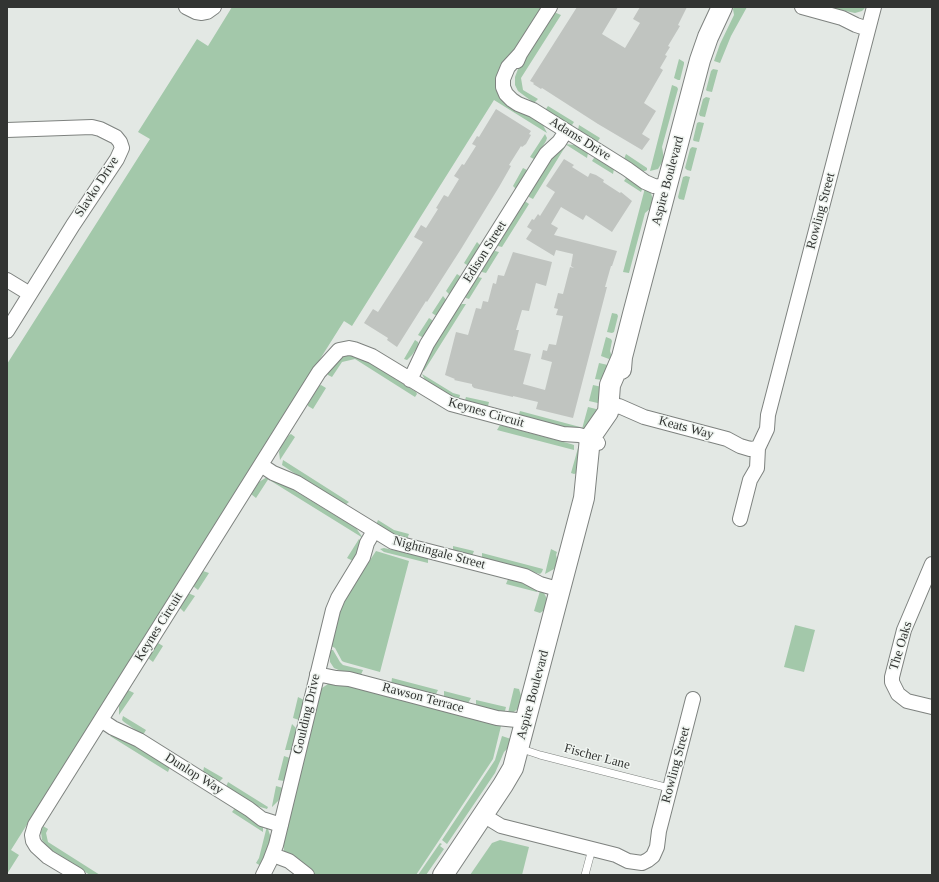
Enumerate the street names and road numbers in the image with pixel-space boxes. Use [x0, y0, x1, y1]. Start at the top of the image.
street label: Adams Drive [546, 114, 614, 164]
street label: Aspire Boulevard [649, 135, 687, 227]
street label: Slavko Drive [72, 154, 122, 220]
street label: Rowling Street [803, 171, 839, 251]
street label: Edison Street [460, 218, 510, 286]
street label: Keynes Circuit [446, 395, 526, 431]
street label: Keats Way [657, 413, 715, 443]
street label: Nightingale Street [391, 533, 487, 573]
street label: Keynes Circuit [132, 590, 186, 664]
street label: The Oaks [886, 620, 916, 672]
street label: Aspire Boulevard [514, 649, 552, 741]
street label: Goulding Drive [290, 672, 324, 756]
street label: Rawson Terrace [380, 680, 466, 716]
street label: Rowling Street [658, 725, 694, 805]
street label: Fischer Lane [562, 741, 632, 773]
street label: Dunlop Way [162, 750, 226, 798]

